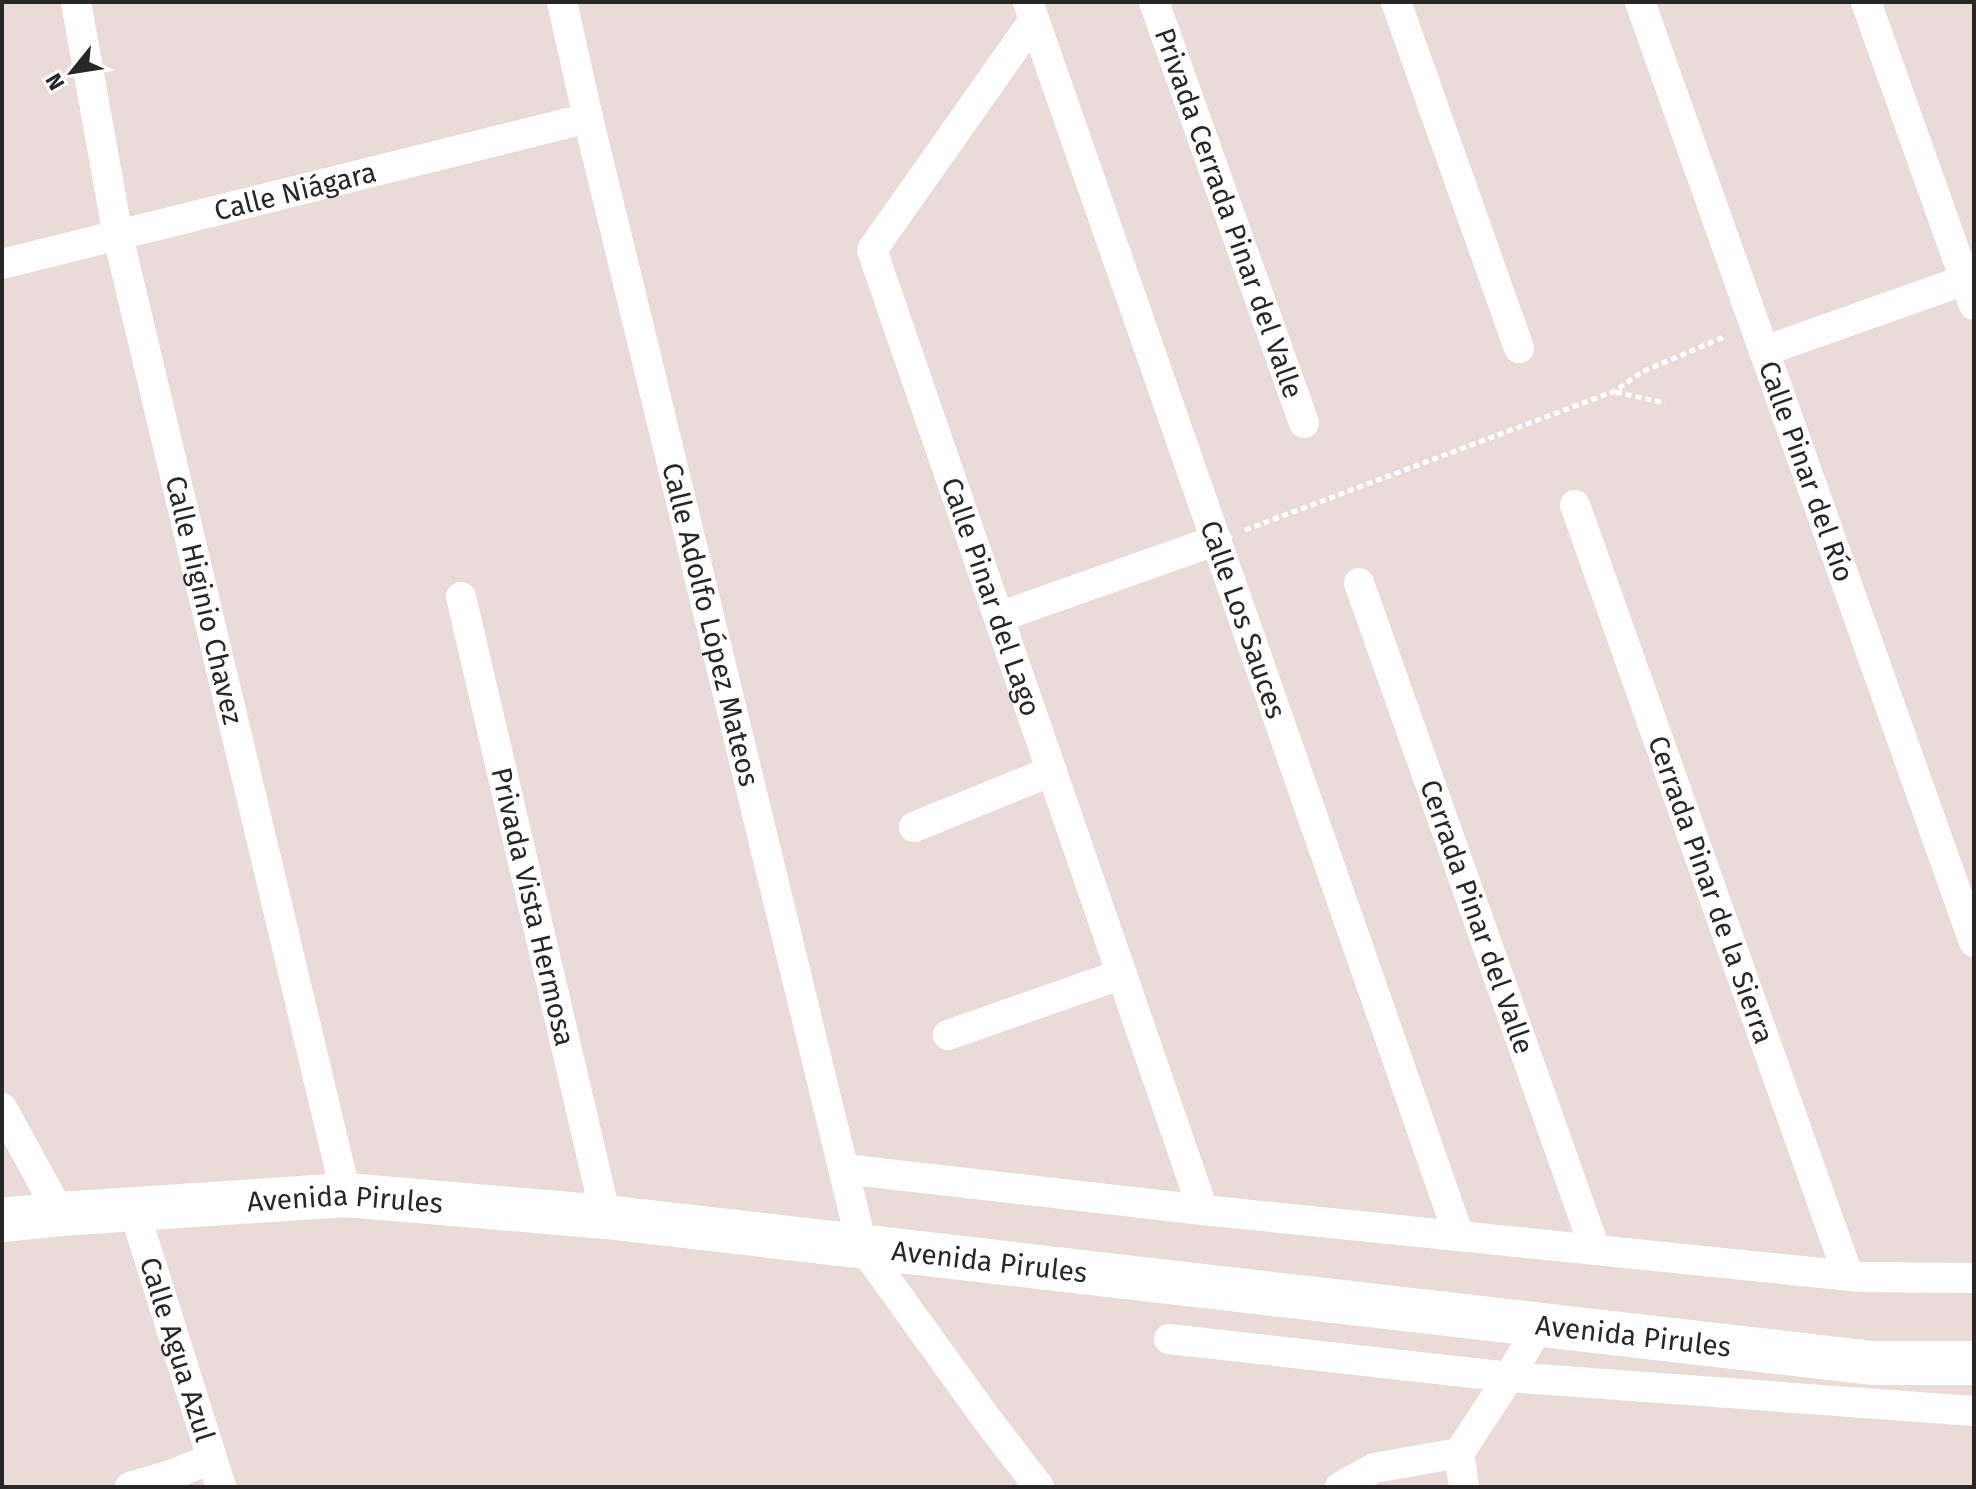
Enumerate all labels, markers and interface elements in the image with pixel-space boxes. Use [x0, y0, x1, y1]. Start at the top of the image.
street label: Privada Cerrada Pinar del Valle [1148, 24, 1310, 403]
north arrow [32, 32, 112, 112]
text: N [40, 69, 70, 95]
street label: Calle Niágara [211, 155, 380, 228]
street label: Calle Pinar del Río [1752, 356, 1861, 586]
street label: Calle Adolfo López Mateos [655, 459, 766, 790]
street label: Calle Higinio Chavez [159, 473, 250, 728]
street label: Calle Pinar del Lago [935, 473, 1047, 720]
street label: Calle Los Sauces [1193, 516, 1293, 723]
street label: Cerrada Pinar de la Sierra [1641, 731, 1781, 1048]
street label: Privada Vista Hermosa [484, 764, 581, 1049]
street label: Cerrada Pinar del Valle [1413, 775, 1540, 1058]
street label: Avenida Pirules [246, 1179, 444, 1220]
street label: Avenida Pirules [890, 1234, 1089, 1289]
street label: Calle Agua Azul [133, 1253, 222, 1446]
street label: Avenida Pirules [1534, 1308, 1733, 1364]

